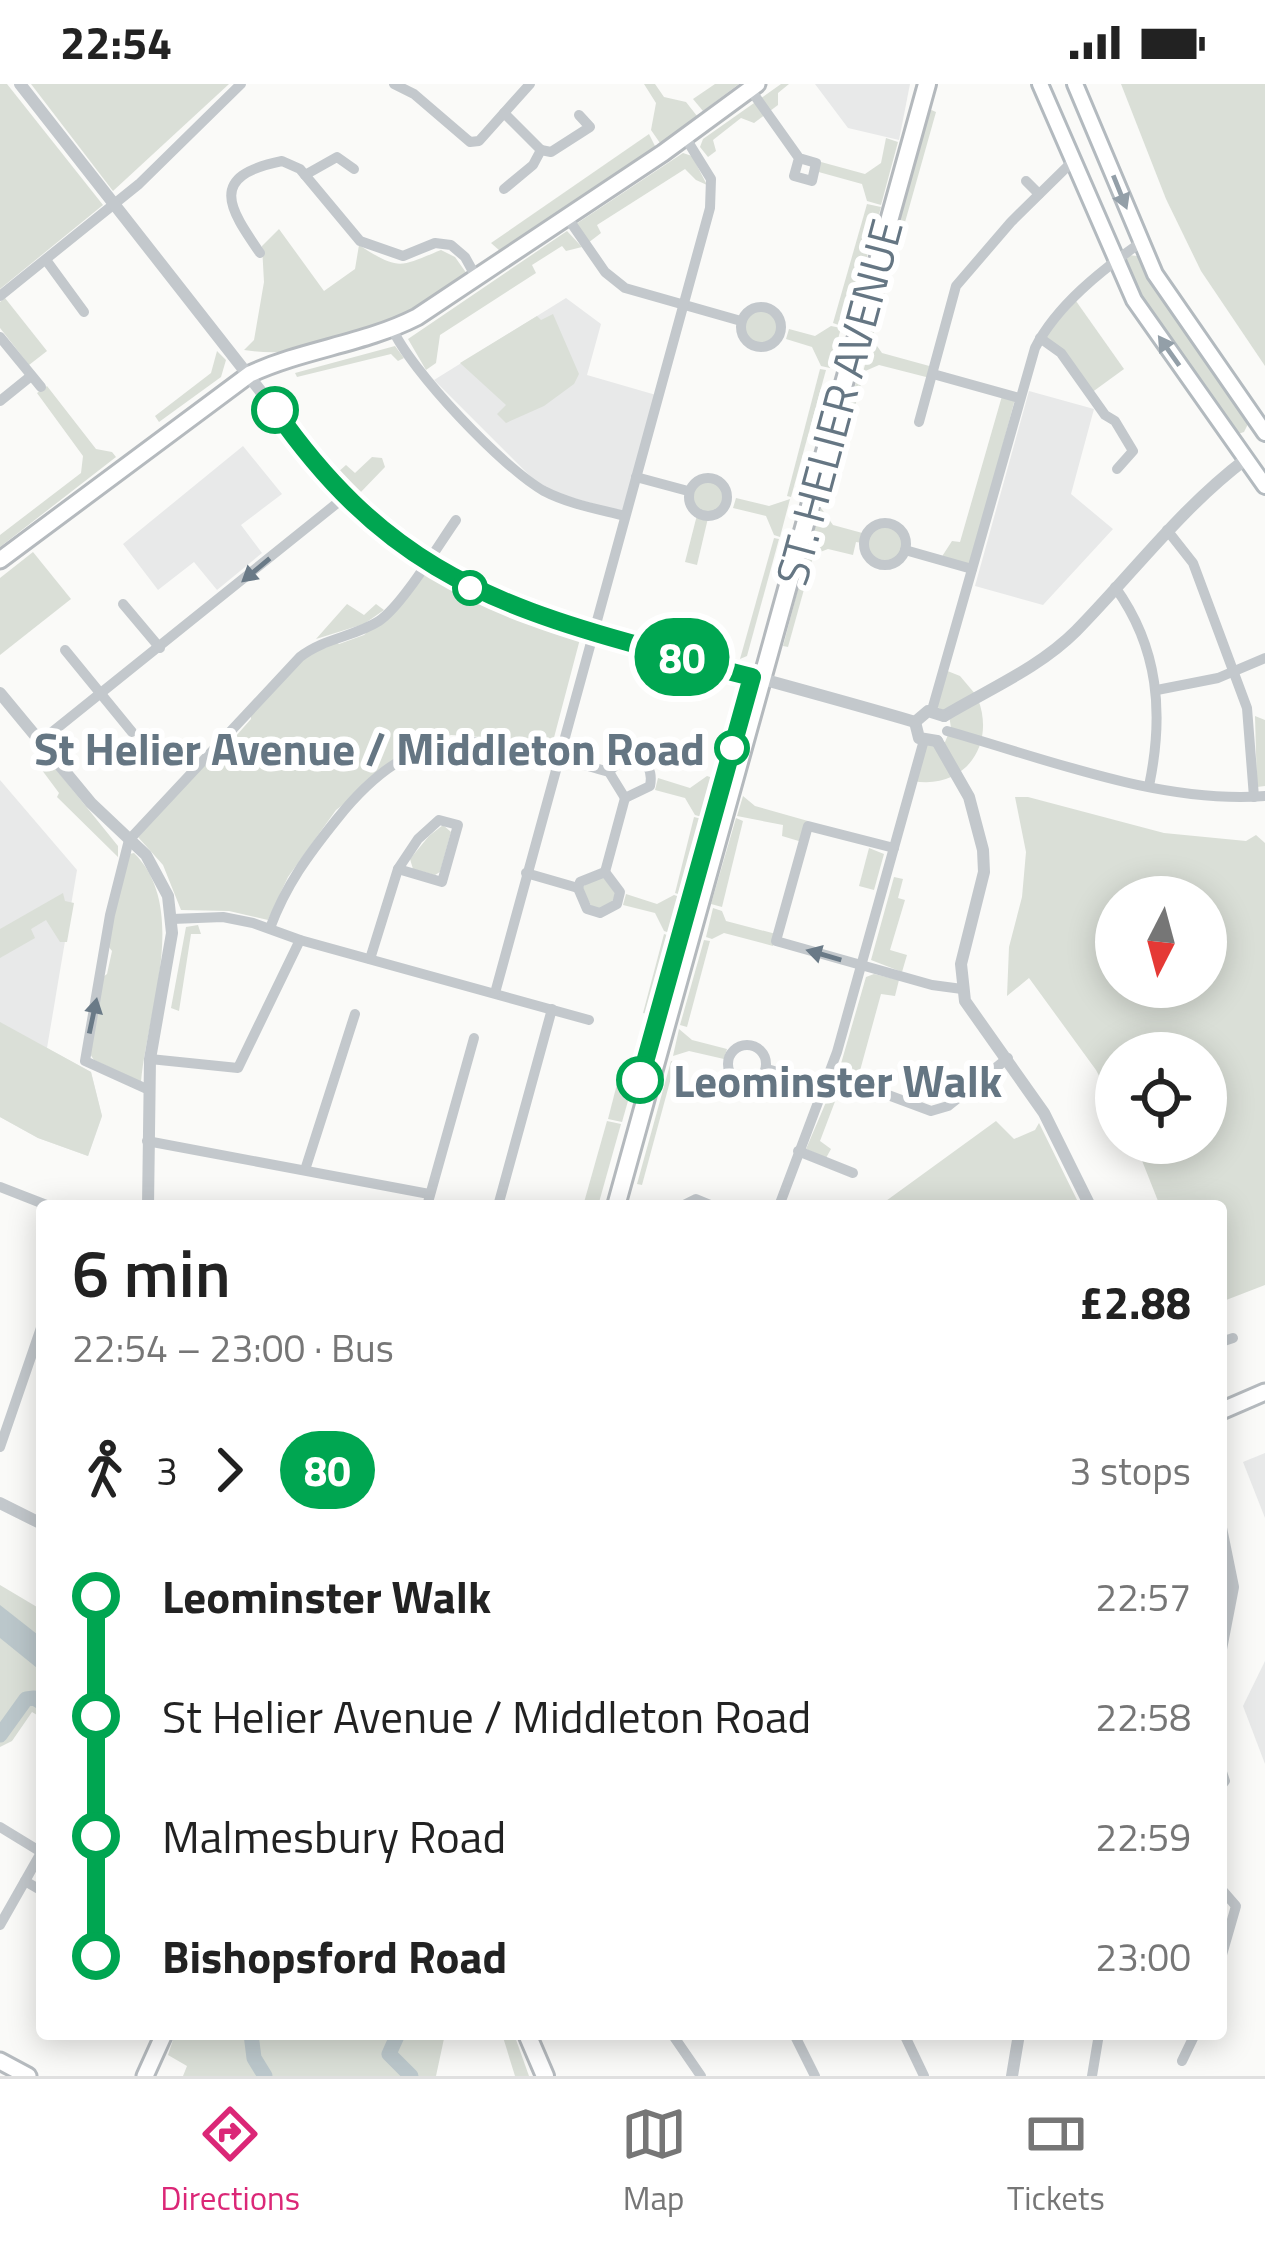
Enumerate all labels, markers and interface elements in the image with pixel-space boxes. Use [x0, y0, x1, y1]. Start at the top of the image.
text: 22:54 [60, 8, 172, 76]
one-way arrow [1111, 175, 1130, 211]
street label: ST. HELIER AVENUE [756, 212, 920, 592]
one-way arrow [1158, 335, 1181, 367]
unlabelled marker [253, 388, 297, 432]
one-way arrow [241, 557, 271, 583]
unlabelled marker [454, 572, 486, 604]
line badge: 80 [628, 618, 736, 696]
text: 80 [658, 625, 706, 689]
place label: St Helier Avenue / Middleton Road [34, 714, 705, 782]
marker: St Helier Avenue / Middleton Road [716, 732, 748, 764]
north arrow [1095, 876, 1227, 1008]
map controls [1095, 876, 1227, 1164]
one-way arrow [806, 944, 843, 963]
one-way arrow [84, 997, 103, 1035]
button: locate [1095, 1032, 1227, 1164]
place label: Leominster Walk [673, 1046, 1002, 1114]
marker: Leominster Walk [618, 1058, 662, 1102]
text: 6 min [72, 1222, 231, 1323]
text: £2.88 [1079, 1268, 1191, 1336]
text: 22:54 – 23:00 · Bus [72, 1318, 394, 1377]
icon: walk [72, 1437, 138, 1503]
icon: forward [196, 1437, 262, 1503]
text: 80 [304, 1438, 351, 1502]
text: 3 [156, 1441, 178, 1500]
text: 3 stops [1069, 1441, 1191, 1500]
text: Leominster Walk [162, 1562, 491, 1630]
text: 22:57 [1095, 1567, 1191, 1626]
text: St Helier Avenue / Middleton Road [162, 1682, 811, 1750]
text: 22:58 [1095, 1687, 1191, 1746]
text: Malmesbury Road [162, 1802, 506, 1870]
text: 22:59 [1095, 1807, 1191, 1866]
text: Bishopsford Road [162, 1922, 507, 1990]
text: 23:00 [1095, 1927, 1191, 1986]
tab: Directions [160, 2101, 300, 2223]
tab: Map [621, 2101, 687, 2223]
tab: Tickets [1007, 2101, 1105, 2223]

